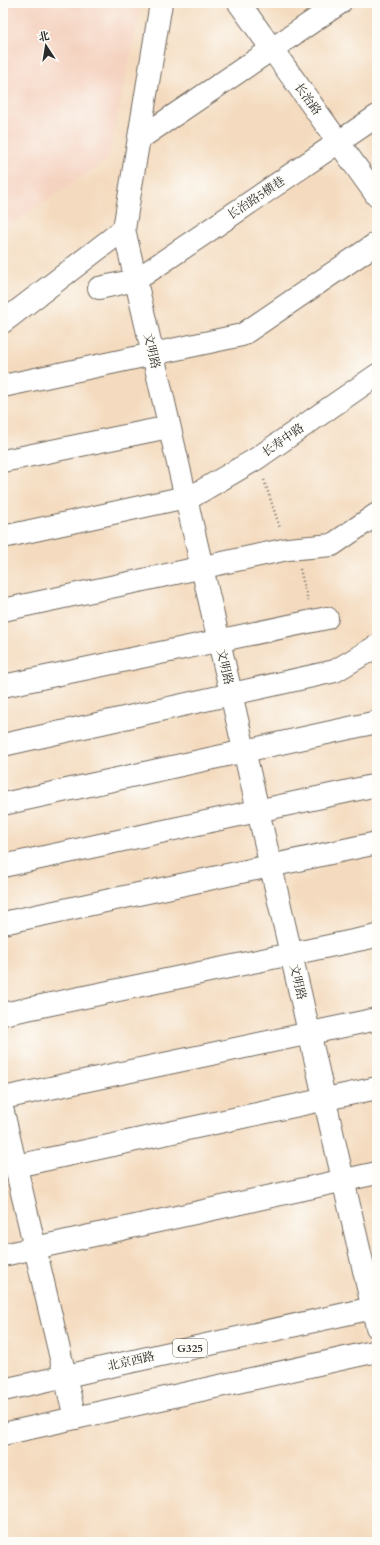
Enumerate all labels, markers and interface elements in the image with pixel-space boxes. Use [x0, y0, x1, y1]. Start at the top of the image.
north arrow [26, 26, 66, 66]
text: 北 [37, 28, 51, 45]
street label: 长治路 [291, 80, 325, 118]
street label: 长治路5横巷 [224, 173, 288, 223]
street label: 文明路 [140, 332, 164, 370]
street label: 长寿中路 [259, 420, 307, 460]
street label: 文明路 [213, 648, 237, 686]
street label: 文明路 [286, 963, 310, 1001]
road number: G325 [173, 1339, 207, 1357]
street label: 北京西路 [106, 1348, 156, 1374]

